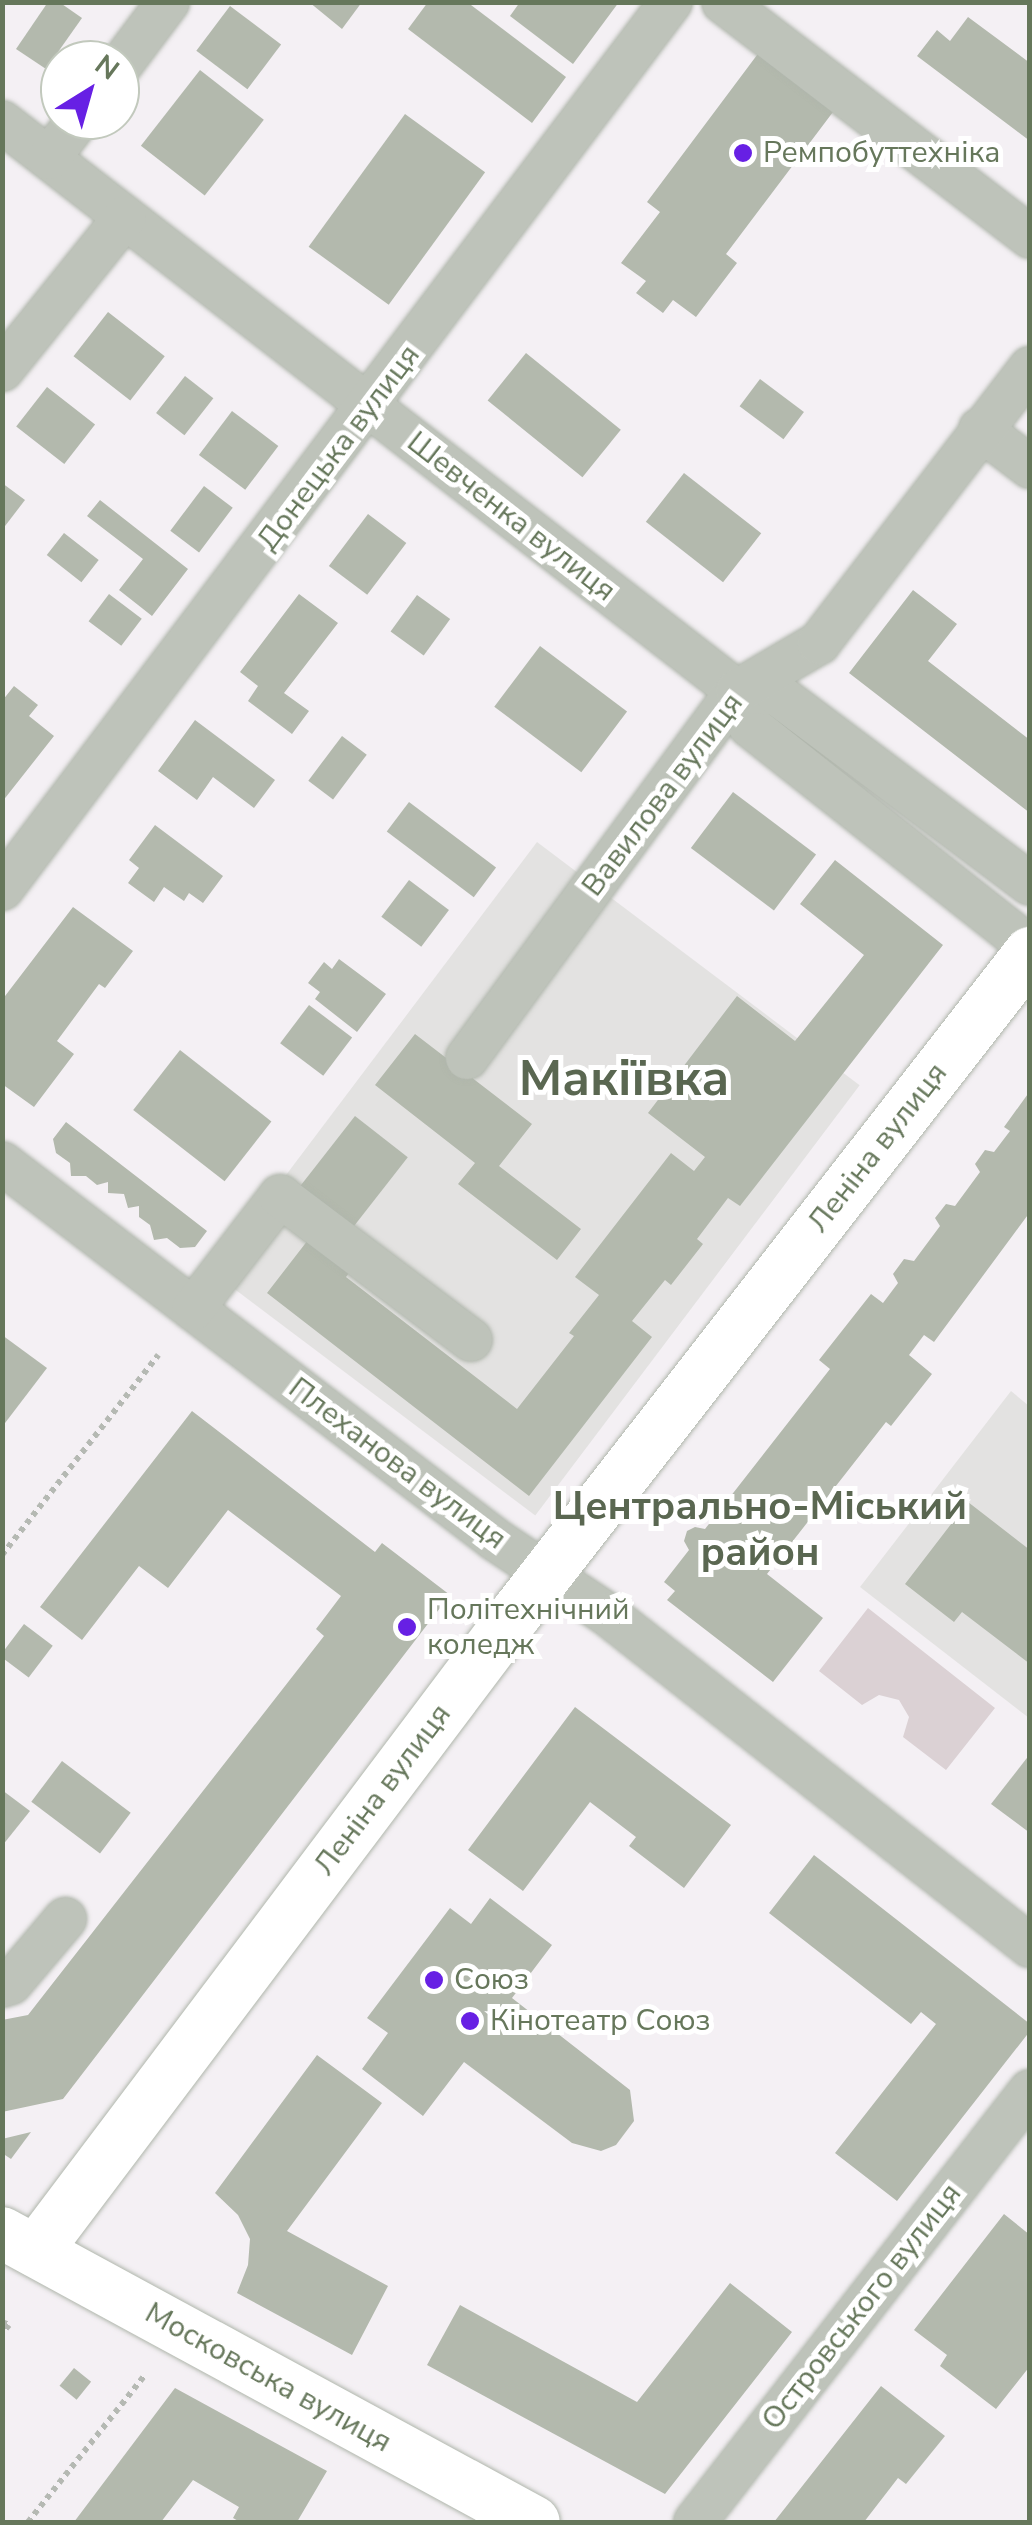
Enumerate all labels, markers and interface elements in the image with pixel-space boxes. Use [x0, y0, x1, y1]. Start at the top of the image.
north arrow [40, 40, 140, 140]
text: N [87, 46, 127, 89]
place label: Ремпобуттехніка [763, 135, 1000, 171]
marker: Ремпобуттехніка [732, 142, 754, 164]
street label: Донецька вулиця [250, 338, 428, 558]
street label: Шевченка вулиця [400, 424, 622, 610]
street label: Вавилова вулиця [575, 686, 751, 904]
district label: Макіївка [519, 1049, 729, 1109]
street label: Леніна вулиця [801, 1056, 955, 1240]
street label: Плеханова вулиця [281, 1371, 513, 1557]
district label: Центрально-Міський район [553, 1482, 967, 1576]
place label: Полiтехнiчний коледж [427, 1592, 630, 1662]
marker: Полiтехнiчний коледж [396, 1616, 418, 1638]
street label: Леніна вулиця [307, 1697, 459, 1883]
place label: Союз [454, 1962, 529, 1998]
marker: Союз [423, 1969, 445, 1991]
place label: Кінотеатр Союз [490, 2003, 710, 2039]
marker: Кінотеатр Союз [459, 2010, 481, 2032]
street label: Островського вулиця [755, 2177, 969, 2437]
street label: Московська вулиця [139, 2295, 397, 2461]

